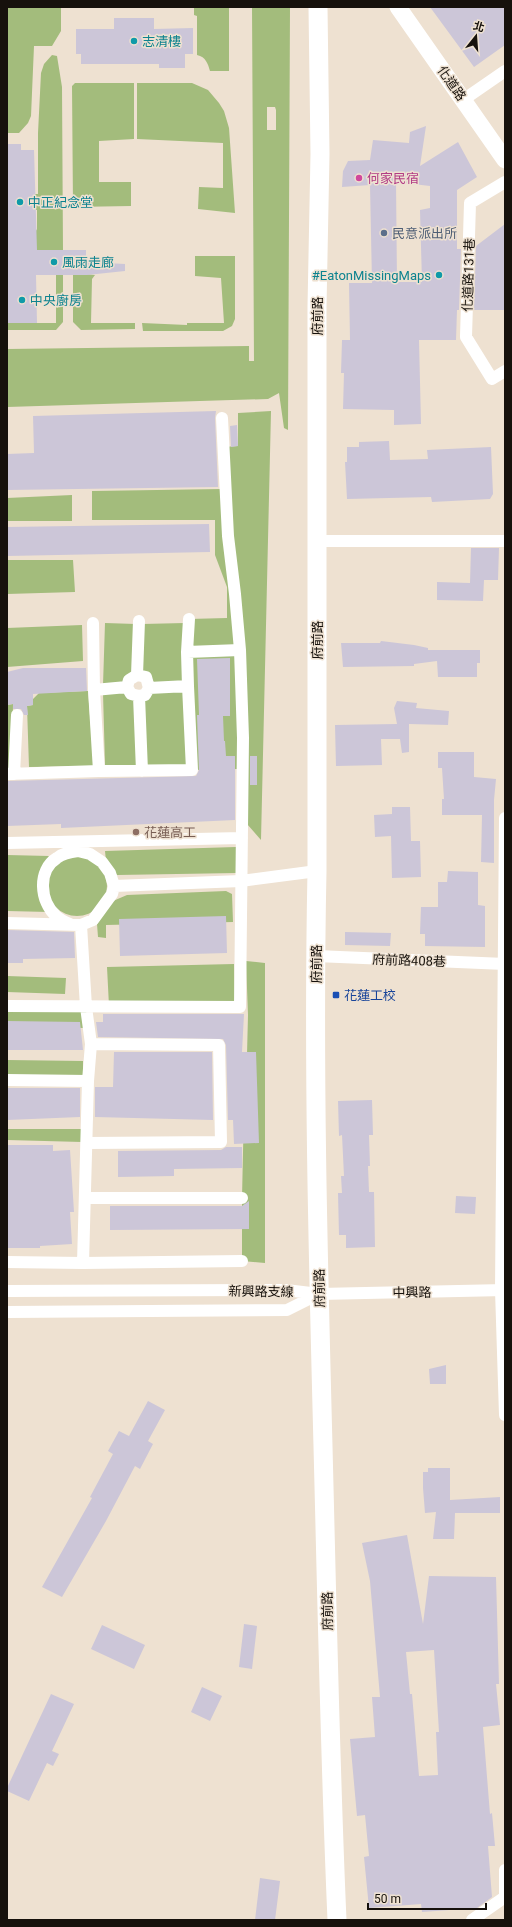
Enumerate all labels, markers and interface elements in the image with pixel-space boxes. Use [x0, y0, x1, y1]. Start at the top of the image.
north arrow [456, 16, 496, 56]
text: 北 [472, 19, 486, 35]
place label: 志清樓 [142, 34, 181, 49]
marker: 志清樓 [129, 36, 139, 46]
street label: 化道路 [434, 63, 469, 104]
place label: 何家民宿 [367, 171, 419, 186]
marker: 何家民宿 [354, 173, 364, 183]
place label: 中正紀念堂 [28, 195, 93, 210]
marker: 中正紀念堂 [15, 197, 25, 207]
place label: 民意派出所 [392, 226, 457, 241]
marker: 民意派出所 [379, 228, 389, 238]
street label: 化道路131巷 [460, 238, 477, 312]
place label: 風雨走廊 [62, 255, 114, 270]
marker: 風雨走廊 [49, 257, 59, 267]
place label: #EatonMissingMaps [312, 268, 431, 283]
marker: #EatonMissingMaps [434, 270, 444, 280]
place label: 中央廚房 [30, 293, 82, 308]
marker: 中央廚房 [17, 295, 27, 305]
street label: 府前路 [310, 296, 325, 336]
street label: 府前路 [310, 620, 325, 660]
place label: 花蓮高工 [144, 825, 196, 840]
marker: 花蓮高工 [131, 827, 141, 837]
street label: 府前路 [309, 944, 324, 984]
street label: 府前路408巷 [372, 952, 446, 969]
place label: 花蓮工校 [344, 988, 396, 1003]
marker: 花蓮工校 [331, 990, 341, 1000]
street label: 府前路 [312, 1268, 327, 1308]
street label: 新興路支線 [228, 1283, 294, 1300]
street label: 中興路 [392, 1285, 432, 1300]
street label: 府前路 [320, 1591, 335, 1631]
scale bar [368, 1885, 486, 1911]
text: 50 m [374, 1892, 401, 1906]

